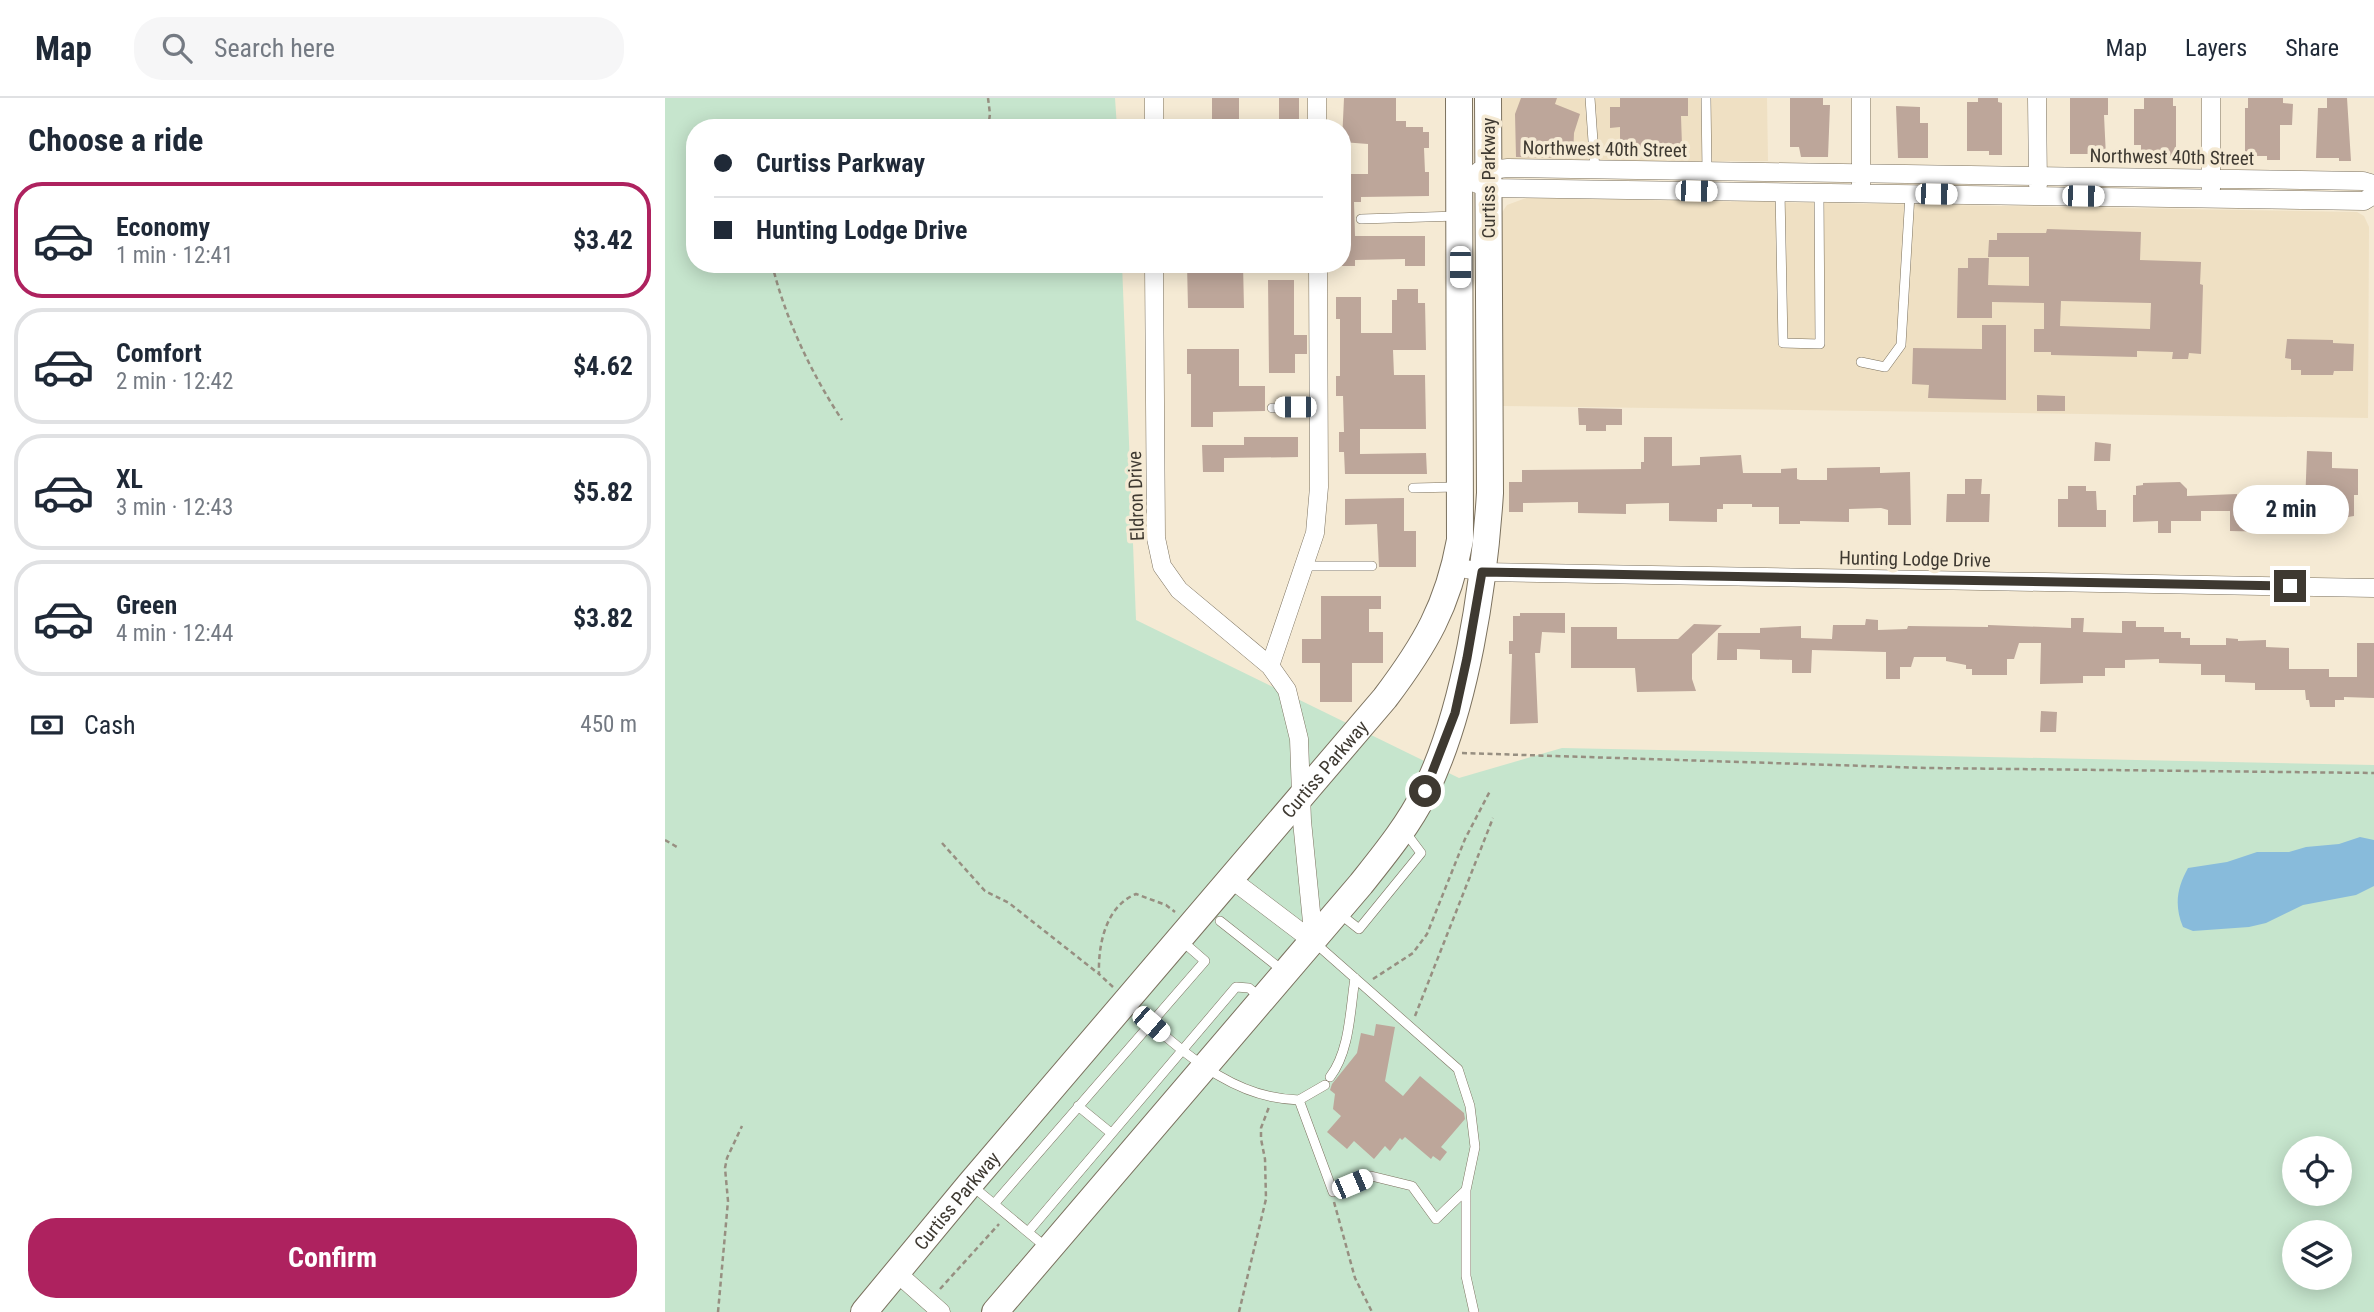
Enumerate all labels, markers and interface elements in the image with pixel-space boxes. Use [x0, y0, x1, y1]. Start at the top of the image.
search box [134, 17, 624, 80]
text: Map [35, 29, 92, 68]
icon: search [158, 29, 196, 67]
text: Search here [214, 33, 335, 63]
text: Map [2106, 34, 2147, 62]
text: Layers [2185, 34, 2247, 62]
text: Share [2285, 34, 2339, 62]
street label: Curtiss Parkway [1477, 117, 1500, 239]
text: Choose a ride [28, 121, 203, 159]
street label: Northwest 40th Street [1522, 136, 1688, 162]
street label: Northwest 40th Street [2089, 144, 2255, 170]
text: Curtiss Parkway [756, 148, 925, 178]
car [1675, 180, 1718, 202]
car [1915, 183, 1958, 205]
car [2062, 185, 2105, 207]
icon: car [32, 209, 95, 272]
text: Economy [116, 212, 210, 242]
text: Hunting Lodge Drive [756, 215, 968, 245]
text: $3.42 [573, 225, 633, 255]
text: 1 min · 12:41 [116, 242, 233, 269]
car [1450, 246, 1471, 288]
icon: car [32, 335, 95, 398]
text: Comfort [116, 338, 202, 368]
text: $4.62 [573, 351, 633, 381]
text: 2 min · 12:42 [116, 368, 233, 395]
car [1275, 397, 1317, 418]
street label: Eldron Drive [1123, 451, 1149, 541]
icon: car [32, 461, 95, 524]
text: XL [116, 464, 143, 494]
text: $5.82 [573, 477, 633, 507]
callout: 2 min [2232, 484, 2348, 533]
text: 3 min · 12:43 [116, 494, 233, 521]
text: 2 min [2265, 496, 2317, 523]
street label: Hunting Lodge Drive [1839, 546, 1991, 572]
route end [2274, 570, 2306, 602]
icon: car [32, 587, 95, 650]
text: Green [116, 590, 177, 620]
text: $3.82 [573, 603, 633, 633]
text: 4 min · 12:44 [116, 620, 233, 647]
icon: cash [28, 706, 66, 744]
text: Cash [84, 710, 136, 740]
text: 450 m [580, 711, 637, 738]
street label: Curtiss Parkway [1276, 715, 1373, 822]
route start [1409, 775, 1441, 807]
car [1129, 1002, 1174, 1046]
map controls [2282, 1136, 2352, 1290]
button: locate [2282, 1136, 2352, 1206]
street label: Curtiss Parkway [909, 1147, 1004, 1254]
car [1329, 1166, 1376, 1202]
button: Confirm [28, 1218, 637, 1298]
button: layers [2282, 1220, 2352, 1290]

